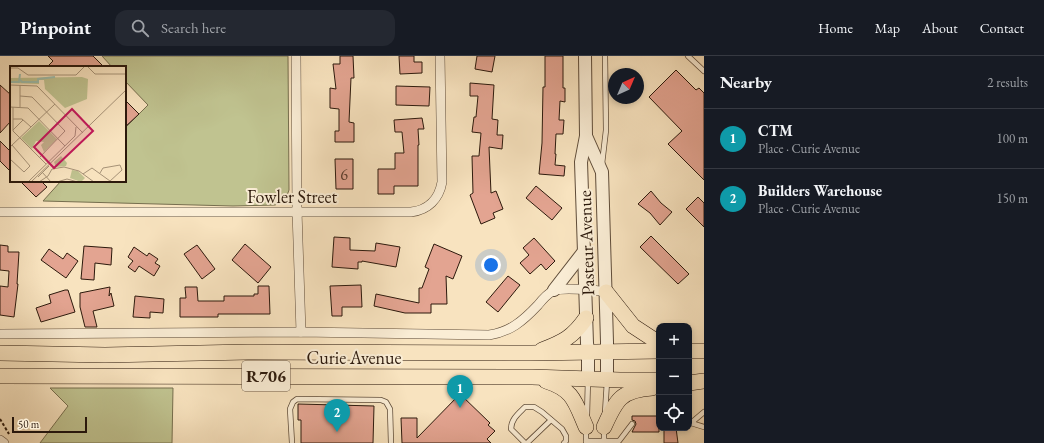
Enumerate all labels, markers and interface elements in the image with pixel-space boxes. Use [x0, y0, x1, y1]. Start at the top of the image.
search box [115, 10, 395, 46]
text: Pinpoint [20, 15, 91, 40]
icon: search [129, 17, 151, 39]
text: Search here [161, 18, 226, 37]
text: Home [818, 19, 853, 37]
text: Map [875, 19, 900, 37]
text: About [922, 19, 958, 37]
text: Contact [980, 19, 1024, 37]
inset map [10, 66, 126, 182]
north arrow [608, 68, 644, 104]
text: Nearby [720, 71, 772, 93]
text: 2 results [987, 74, 1028, 91]
text: CTM [758, 121, 793, 140]
text: 1 [730, 130, 736, 147]
text: 100 m [997, 130, 1028, 147]
text: Place · Curie Avenue [758, 140, 860, 157]
house number: 6 [340, 164, 348, 185]
text: Builders Warehouse [758, 181, 882, 200]
street label: Fowler Street [247, 185, 337, 208]
street label: Pasteur Avenue [573, 190, 599, 296]
text: 2 [730, 190, 736, 207]
text: 150 m [997, 190, 1028, 207]
text: Place · Curie Avenue [758, 200, 860, 217]
your location [481, 255, 501, 275]
map controls [656, 323, 692, 431]
button: + [656, 323, 692, 359]
street label: Curie Avenue [307, 346, 401, 369]
button: − [656, 359, 692, 395]
road number: R706 [242, 361, 290, 391]
pin: 1 [447, 375, 473, 408]
button: locate [656, 395, 692, 431]
pin: 2 [324, 399, 350, 432]
scale bar [12, 415, 87, 434]
text: 50 m [18, 417, 39, 431]

